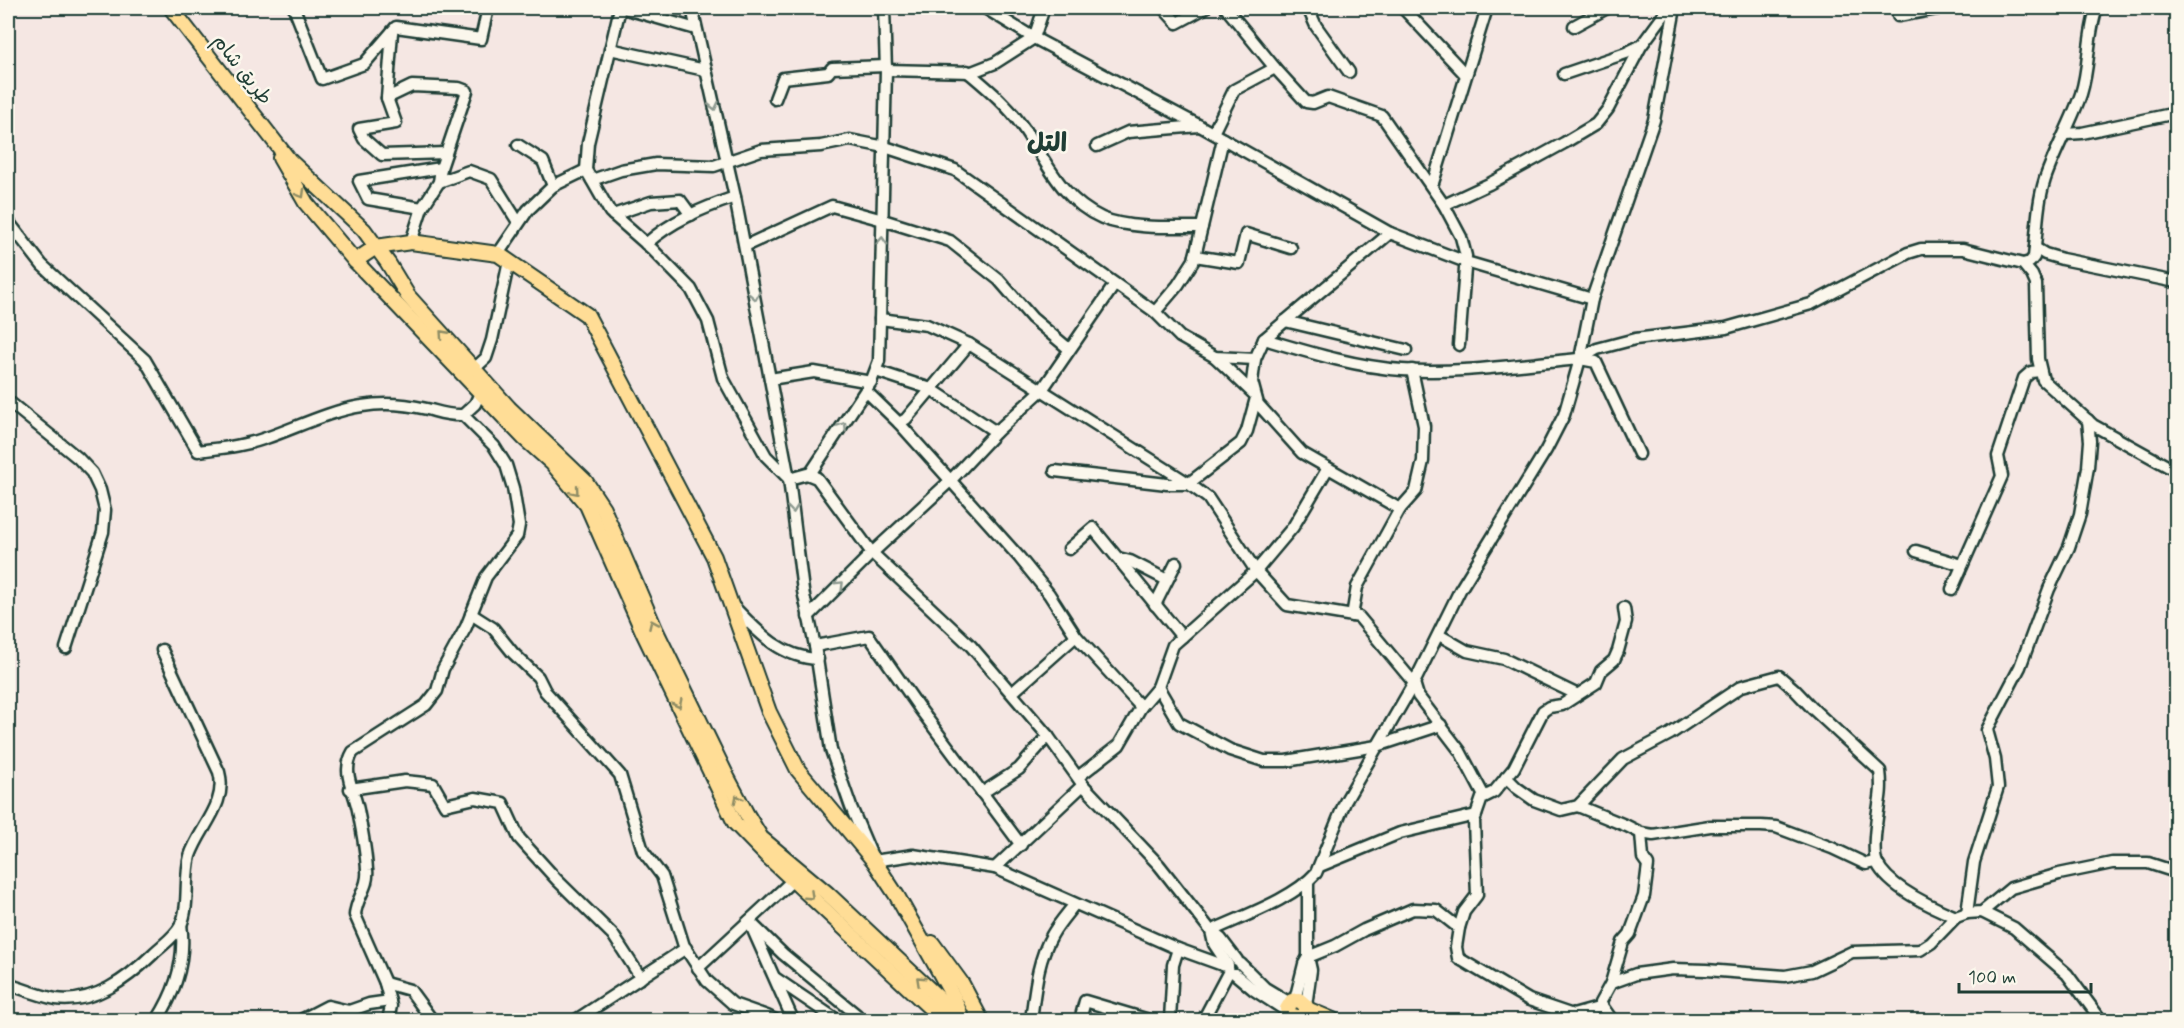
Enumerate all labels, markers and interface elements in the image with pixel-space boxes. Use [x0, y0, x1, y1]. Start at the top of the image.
street label: طريق شام [206, 29, 278, 111]
one-way arrow [706, 100, 719, 110]
district label: التل [1027, 127, 1067, 161]
one-way arrow [294, 188, 305, 198]
one-way arrow [876, 236, 889, 245]
one-way arrow [748, 291, 761, 301]
one-way arrow [439, 331, 450, 341]
one-way arrow [835, 421, 846, 432]
one-way arrow [568, 484, 579, 495]
one-way arrow [786, 504, 798, 513]
one-way arrow [832, 581, 843, 592]
one-way arrow [648, 619, 660, 630]
one-way arrow [670, 697, 682, 708]
one-way arrow [734, 795, 745, 806]
one-way arrow [803, 889, 814, 900]
scale bar [1959, 956, 2091, 994]
text: 100 m [1968, 966, 2016, 990]
one-way arrow [916, 976, 927, 987]

